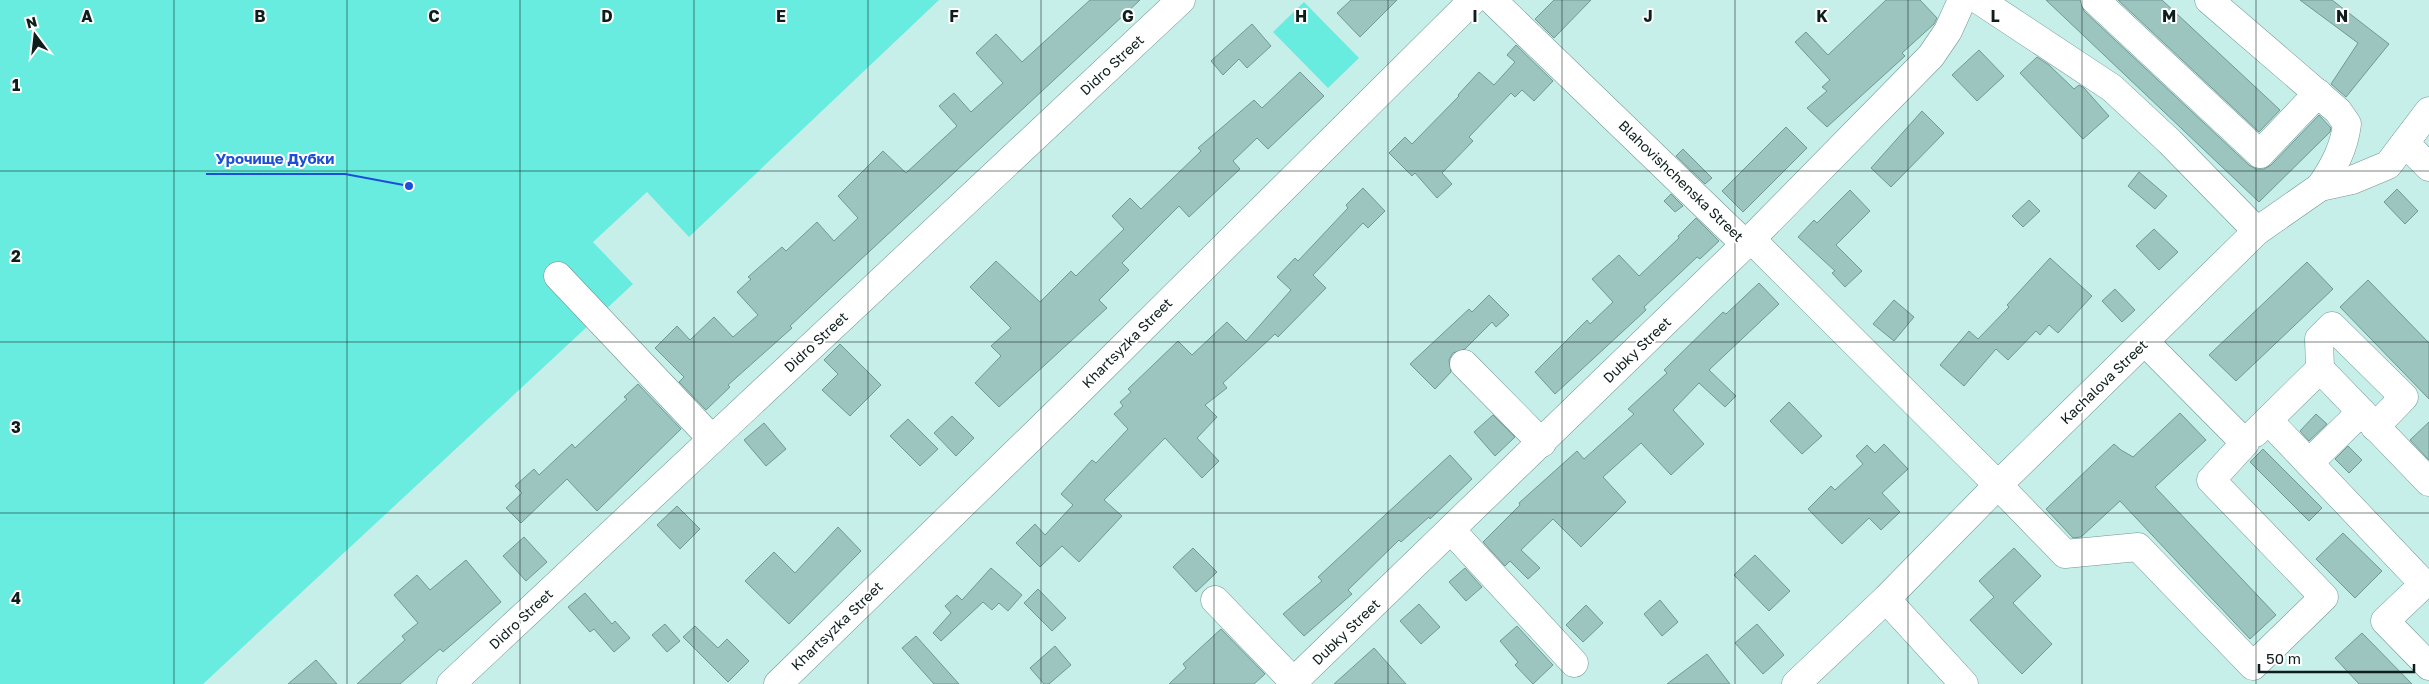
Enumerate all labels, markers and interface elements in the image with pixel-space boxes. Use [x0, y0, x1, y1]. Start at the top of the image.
text: A [81, 6, 93, 26]
text: B [254, 6, 266, 26]
text: C [428, 6, 440, 26]
text: D [601, 6, 613, 26]
text: E [776, 6, 786, 26]
text: F [949, 6, 959, 26]
text: G [1122, 6, 1134, 26]
text: H [1295, 6, 1307, 26]
text: I [1472, 6, 1478, 26]
text: J [1643, 6, 1653, 26]
text: K [1816, 6, 1828, 26]
text: L [1990, 6, 2000, 26]
text: M [2162, 6, 2176, 26]
text: N [2336, 6, 2348, 26]
north arrow [10, 10, 60, 60]
text: N [24, 12, 39, 32]
street label: Didro Street [1076, 31, 1147, 98]
text: 1 [12, 75, 20, 95]
street label: Blahovishchenska Street [1615, 116, 1747, 245]
callout: Урочище Дубки [206, 144, 345, 174]
text: Урочище Дубки [216, 149, 334, 167]
text: 2 [11, 246, 21, 266]
street label: Khartsyzka Street [1078, 294, 1175, 391]
street label: Didro Street [780, 308, 851, 375]
street label: Dubky Street [1599, 313, 1674, 386]
street label: Kachalova Street [2057, 336, 2151, 427]
text: 3 [11, 417, 21, 437]
street label: Khartsyzka Street [787, 578, 886, 674]
street label: Didro Street [485, 585, 556, 652]
text: 4 [11, 588, 21, 608]
street label: Dubky Street [1308, 595, 1383, 668]
scale bar [2259, 642, 2414, 674]
text: 50 m [2266, 649, 2301, 667]

